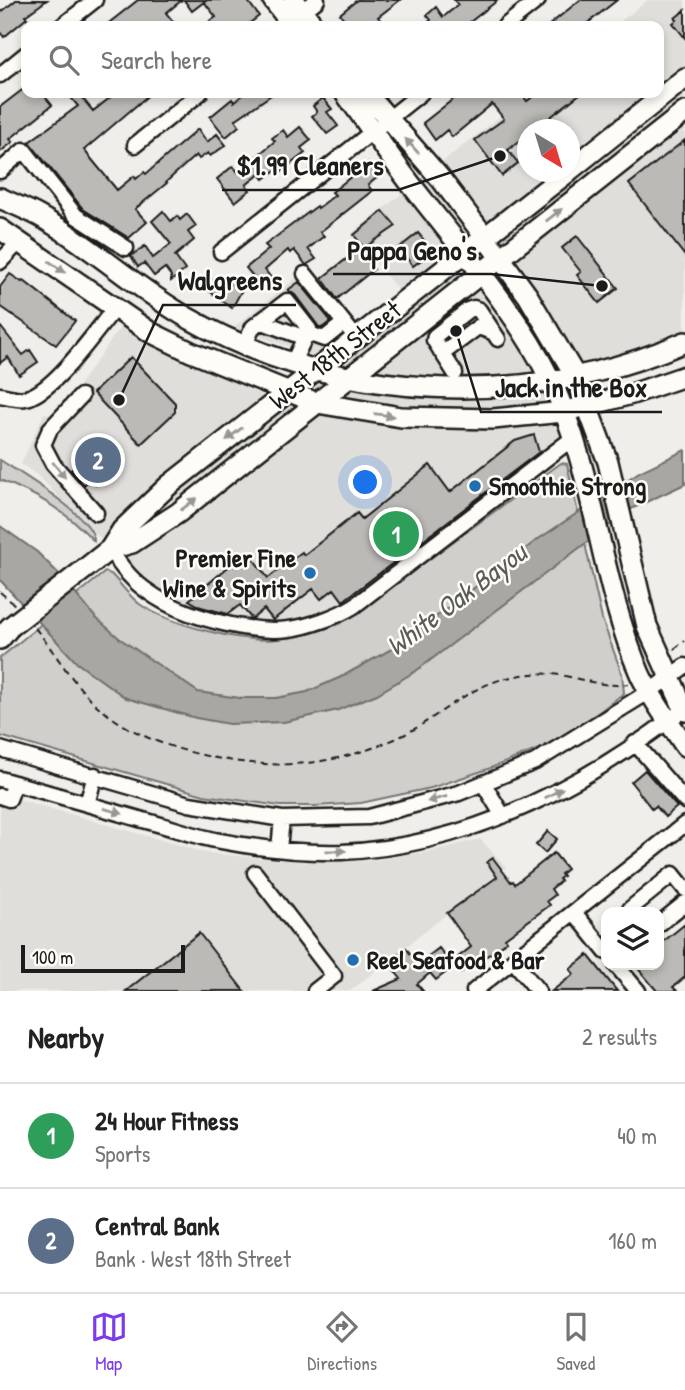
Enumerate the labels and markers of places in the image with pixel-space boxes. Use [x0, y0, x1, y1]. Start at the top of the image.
callout: $1.99 Cleaners [222, 141, 398, 190]
callout: Pappa Geno's [333, 225, 491, 274]
callout: Walgreens [163, 256, 296, 305]
callout: Jack in the Box [481, 363, 662, 412]
pin: 2 [75, 434, 121, 486]
place label: Smoothie Strong [489, 468, 647, 504]
marker: Smoothie Strong [467, 478, 483, 494]
pin: 1 [373, 508, 419, 560]
place label: Premier Fine Wine & Spirits [163, 540, 297, 606]
marker: Premier Fine Wine & Spirits [302, 565, 318, 581]
place label: Reel Seafood & Bar [367, 942, 545, 977]
marker: Reel Seafood & Bar [345, 952, 361, 968]

